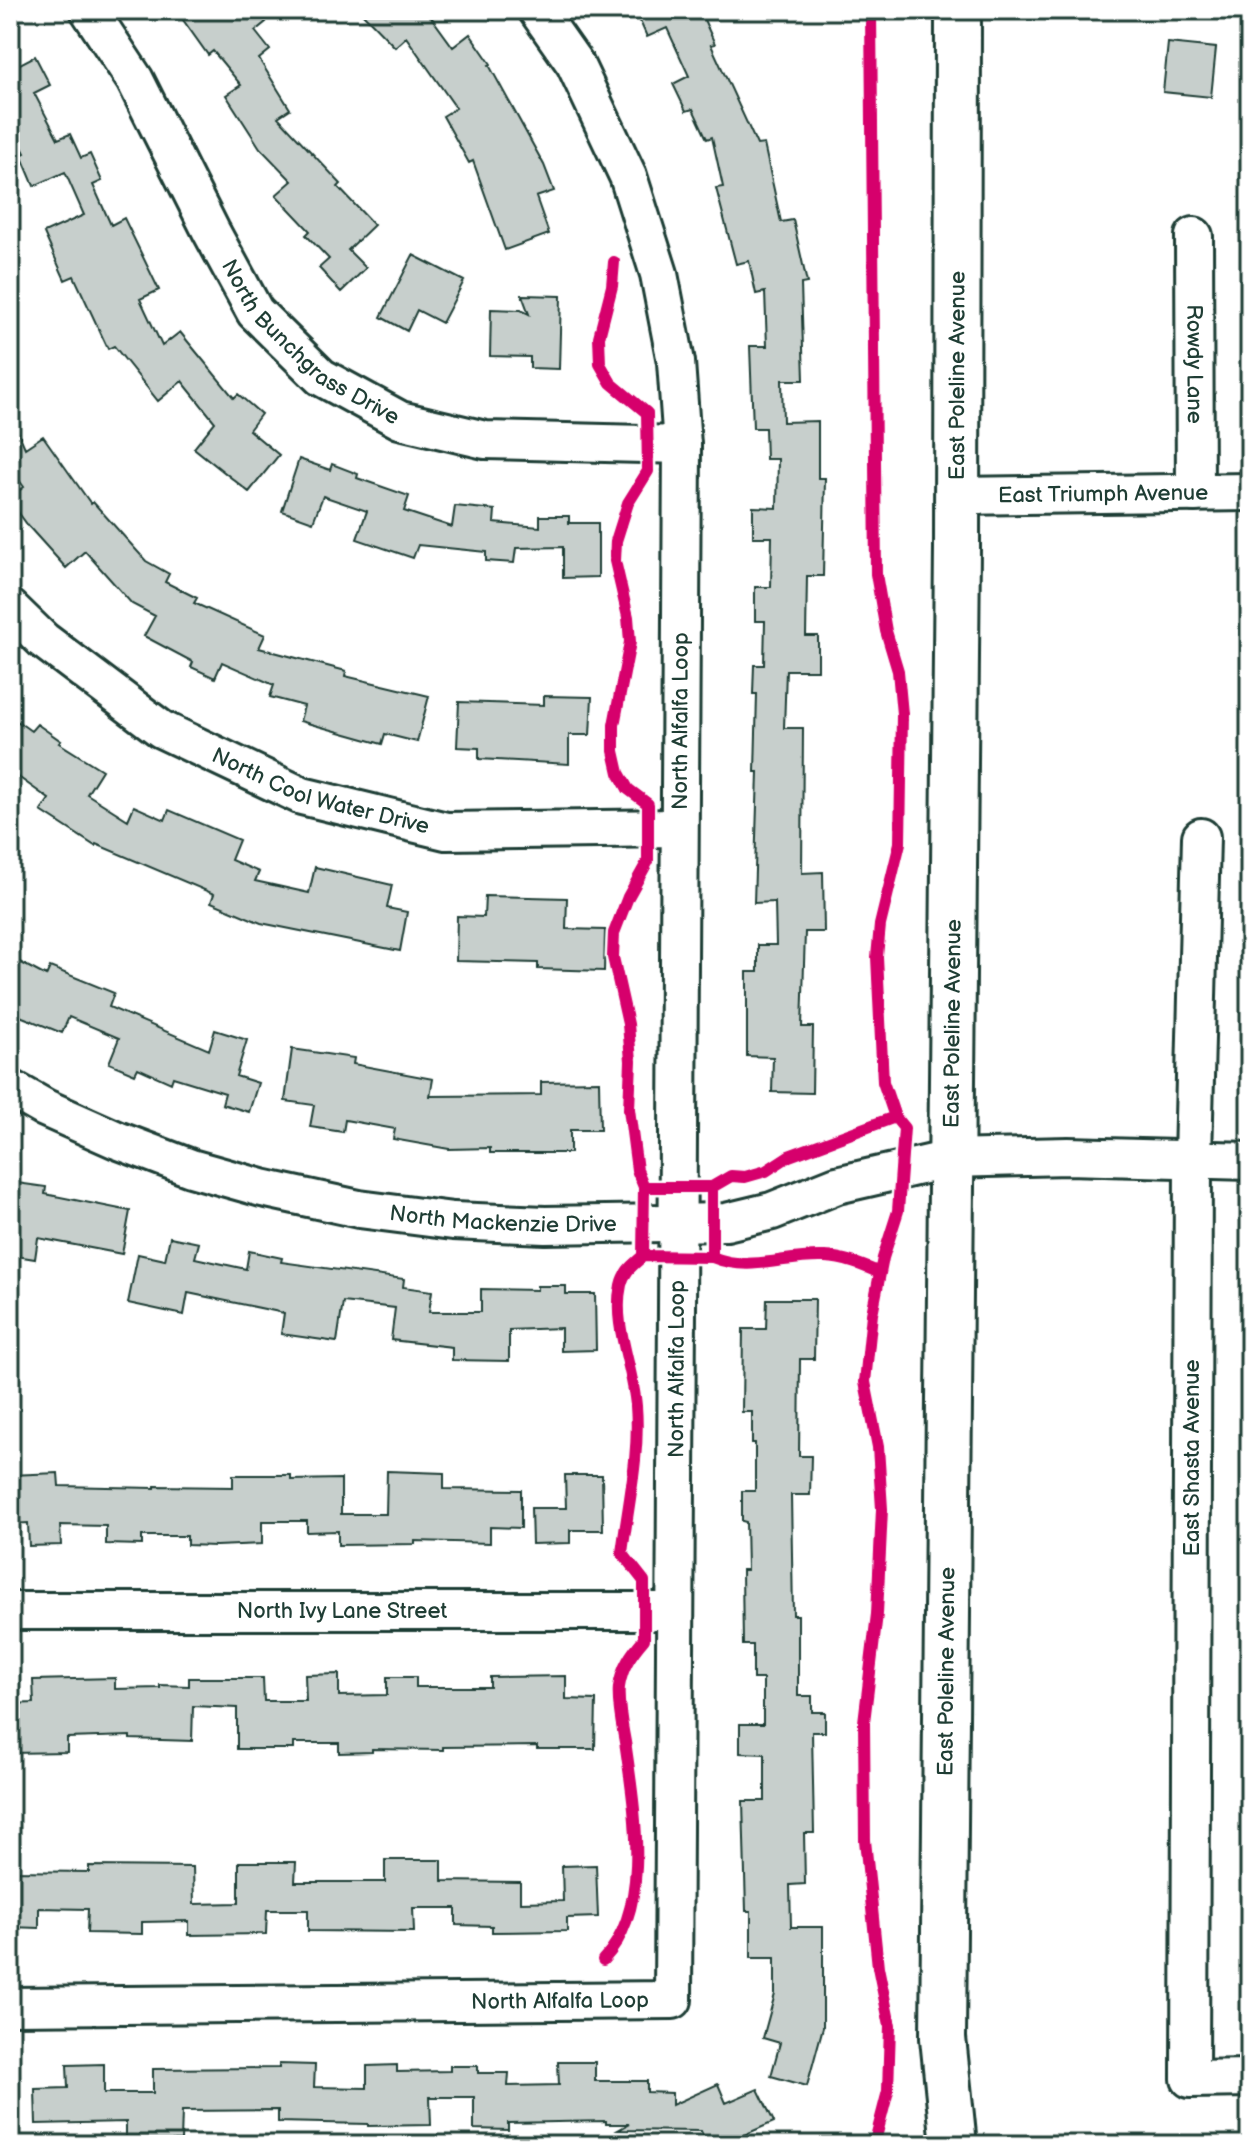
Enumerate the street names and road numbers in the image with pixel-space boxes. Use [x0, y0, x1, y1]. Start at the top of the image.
street label: North Bunchgrass Drive [215, 255, 404, 431]
street label: East Poleline Avenue [944, 271, 971, 480]
street label: Rowdy Lane [1181, 304, 1208, 424]
street label: East Triumph Avenue [998, 479, 1208, 509]
street label: North Alfalfa Loop [666, 632, 694, 810]
street label: North Cool Water Drive [207, 742, 432, 840]
street label: East Poleline Avenue [938, 919, 967, 1128]
street label: North Mackenzie Drive [388, 1200, 617, 1239]
street label: North Alfalfa Loop [663, 1280, 691, 1458]
street label: East Shasta Avenue [1179, 1359, 1206, 1557]
street label: East Poleline Avenue [932, 1567, 961, 1776]
street label: North Ivy Lane Street [237, 1598, 447, 1625]
street label: North Alfalfa Loop [471, 1987, 649, 2015]

